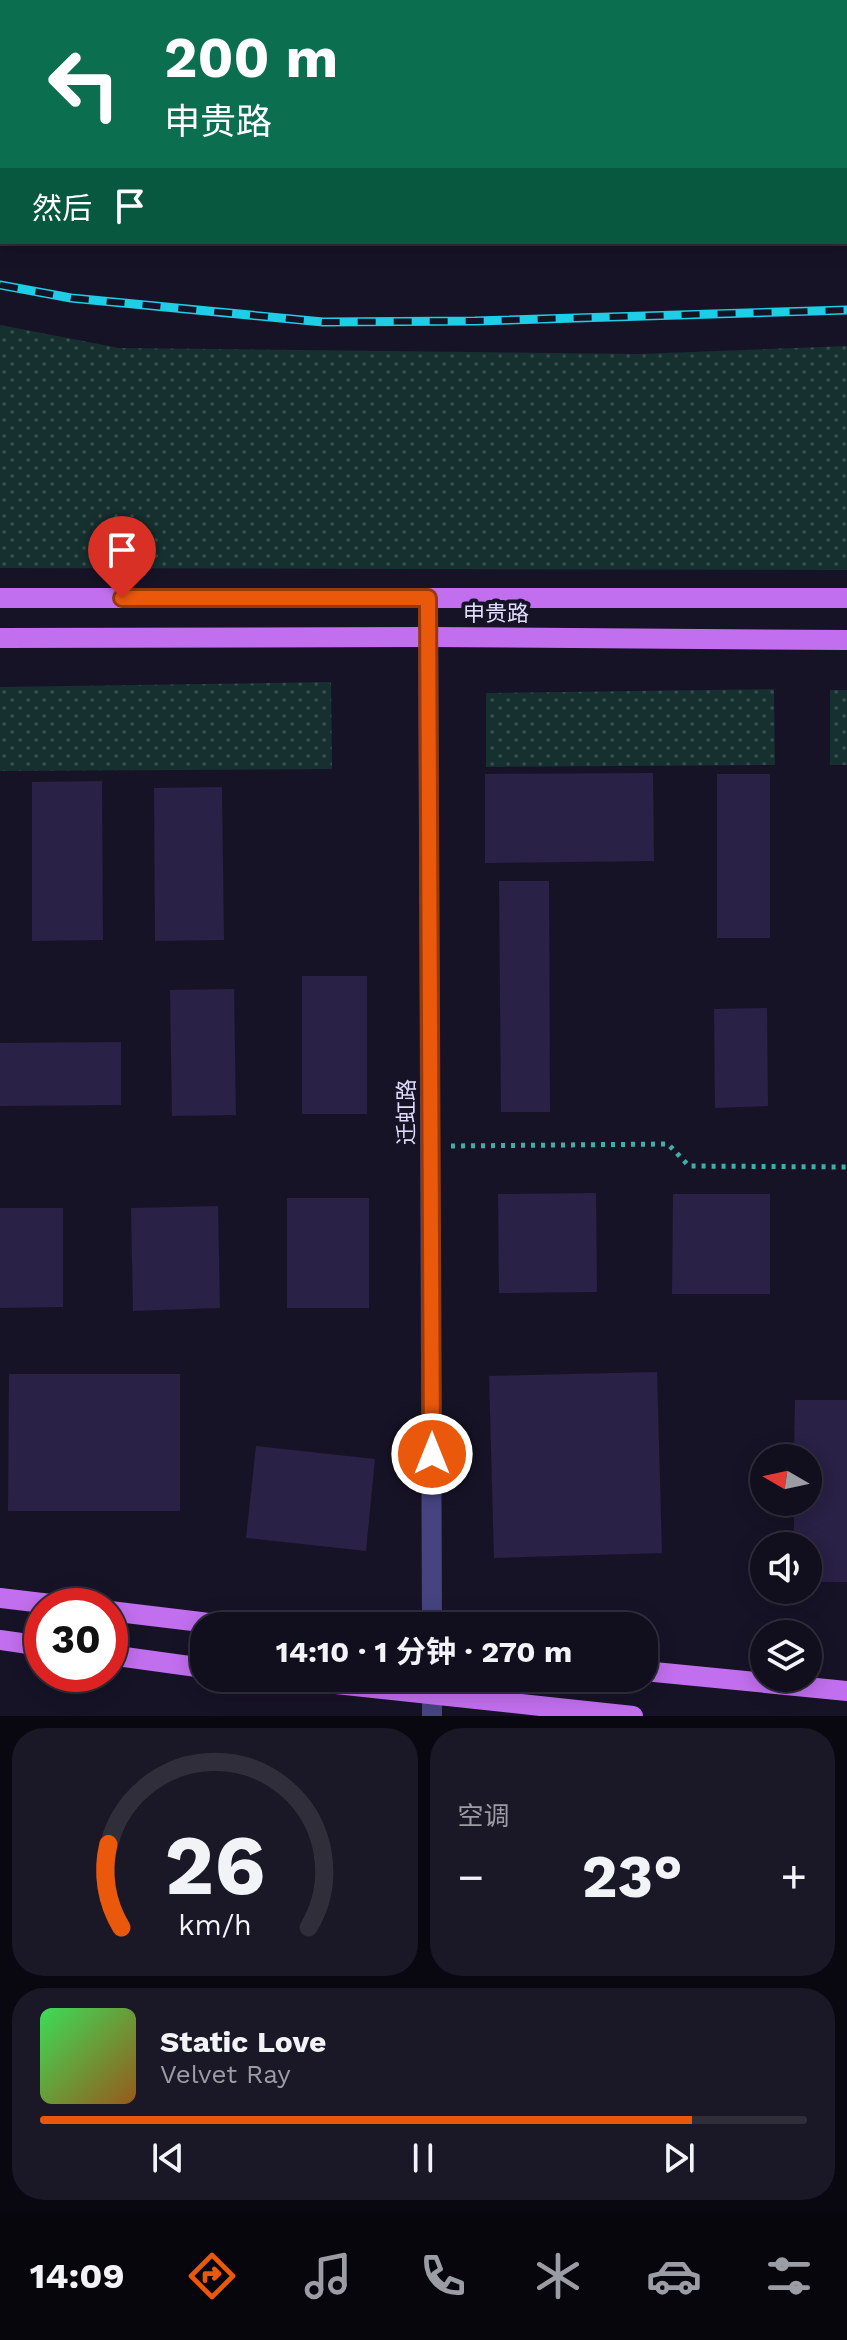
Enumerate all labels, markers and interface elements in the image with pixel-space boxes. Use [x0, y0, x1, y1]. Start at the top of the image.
text: 200 m [164, 25, 338, 91]
icon: left [32, 32, 136, 136]
text: 申贵路 [164, 101, 272, 143]
icon: arrive [108, 184, 152, 228]
text: 然后 [32, 191, 92, 226]
pin [88, 516, 156, 598]
icon: arrive [100, 528, 144, 572]
street label: 申贵路 [463, 601, 529, 626]
street label: 迁虹路 [394, 1079, 419, 1145]
position arrow [390, 1412, 474, 1496]
north arrow [750, 1444, 822, 1516]
map controls [750, 1444, 822, 1692]
button: sound [750, 1532, 822, 1604]
speed limit sign: 30 [24, 1588, 128, 1692]
button: layers [750, 1620, 822, 1692]
text: 14:10 · 1 分钟 · 270 m [276, 1634, 572, 1669]
text: 空调 [458, 1801, 510, 1831]
text: 26 [164, 1817, 265, 1914]
text: 23° [582, 1841, 683, 1912]
text: − [458, 1851, 484, 1903]
text: + [780, 1851, 807, 1903]
text: km/h [178, 1908, 252, 1942]
text: Static Love [160, 2024, 326, 2059]
text: Velvet Ray [160, 2059, 291, 2089]
icon: previous [146, 2136, 190, 2180]
icon: pause [401, 2136, 445, 2180]
icon: next [657, 2136, 701, 2180]
icon: directions [184, 2248, 240, 2304]
icon: music [300, 2248, 356, 2304]
icon: phone [415, 2248, 471, 2304]
icon: climate [530, 2248, 586, 2304]
icon: car [646, 2248, 702, 2304]
icon: filters [761, 2248, 817, 2304]
text: 14:09 [30, 2255, 125, 2297]

